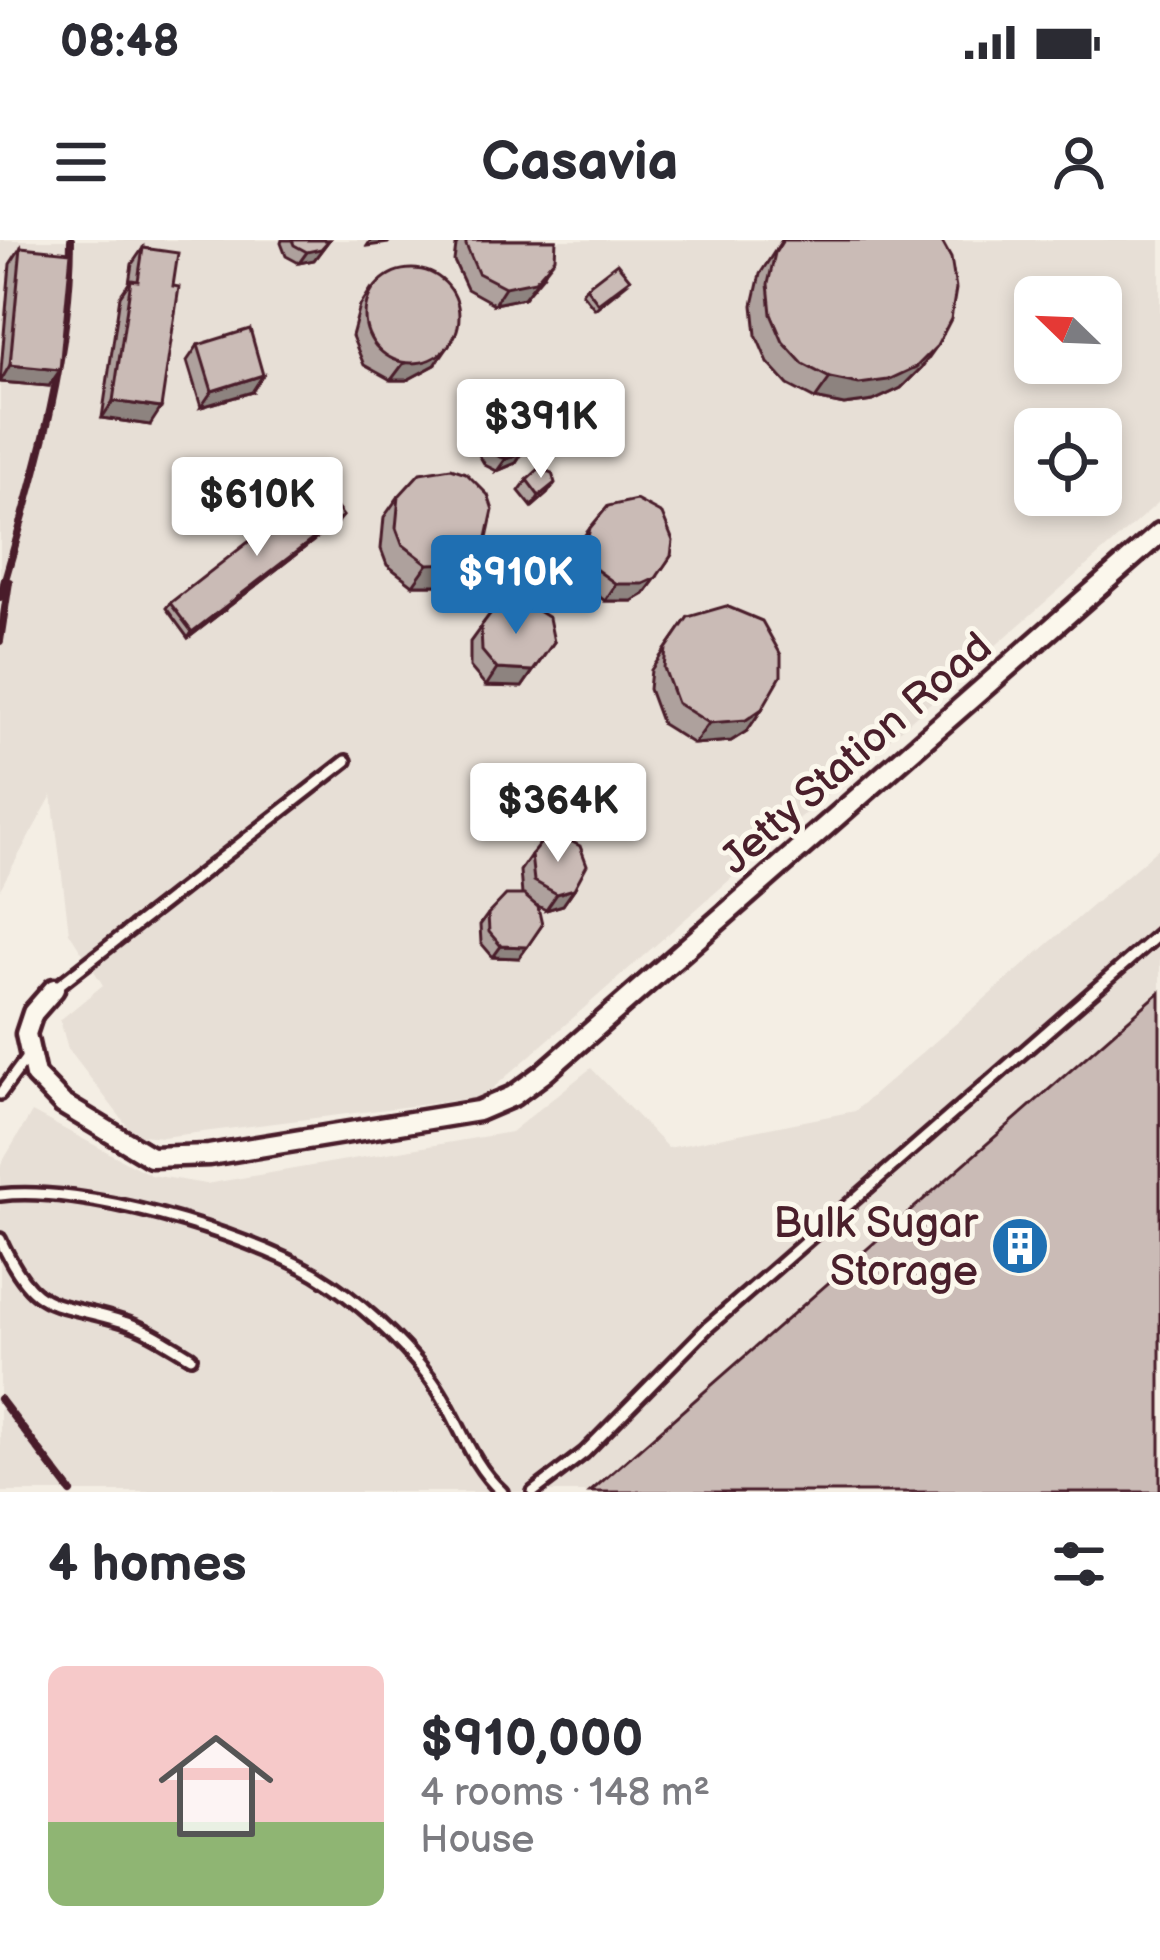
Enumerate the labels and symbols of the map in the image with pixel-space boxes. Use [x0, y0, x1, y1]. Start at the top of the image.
north arrow [1014, 276, 1122, 384]
pin: $391K [457, 379, 625, 481]
pin: $610K [173, 457, 341, 559]
pin: $910K [432, 535, 600, 637]
street label: Jetty Station Road [711, 622, 1003, 885]
pin: $364K [474, 763, 642, 865]
place label: Bulk Sugar Storage [773, 1199, 979, 1298]
building icon: Bulk Sugar Storage [989, 1215, 1051, 1277]

